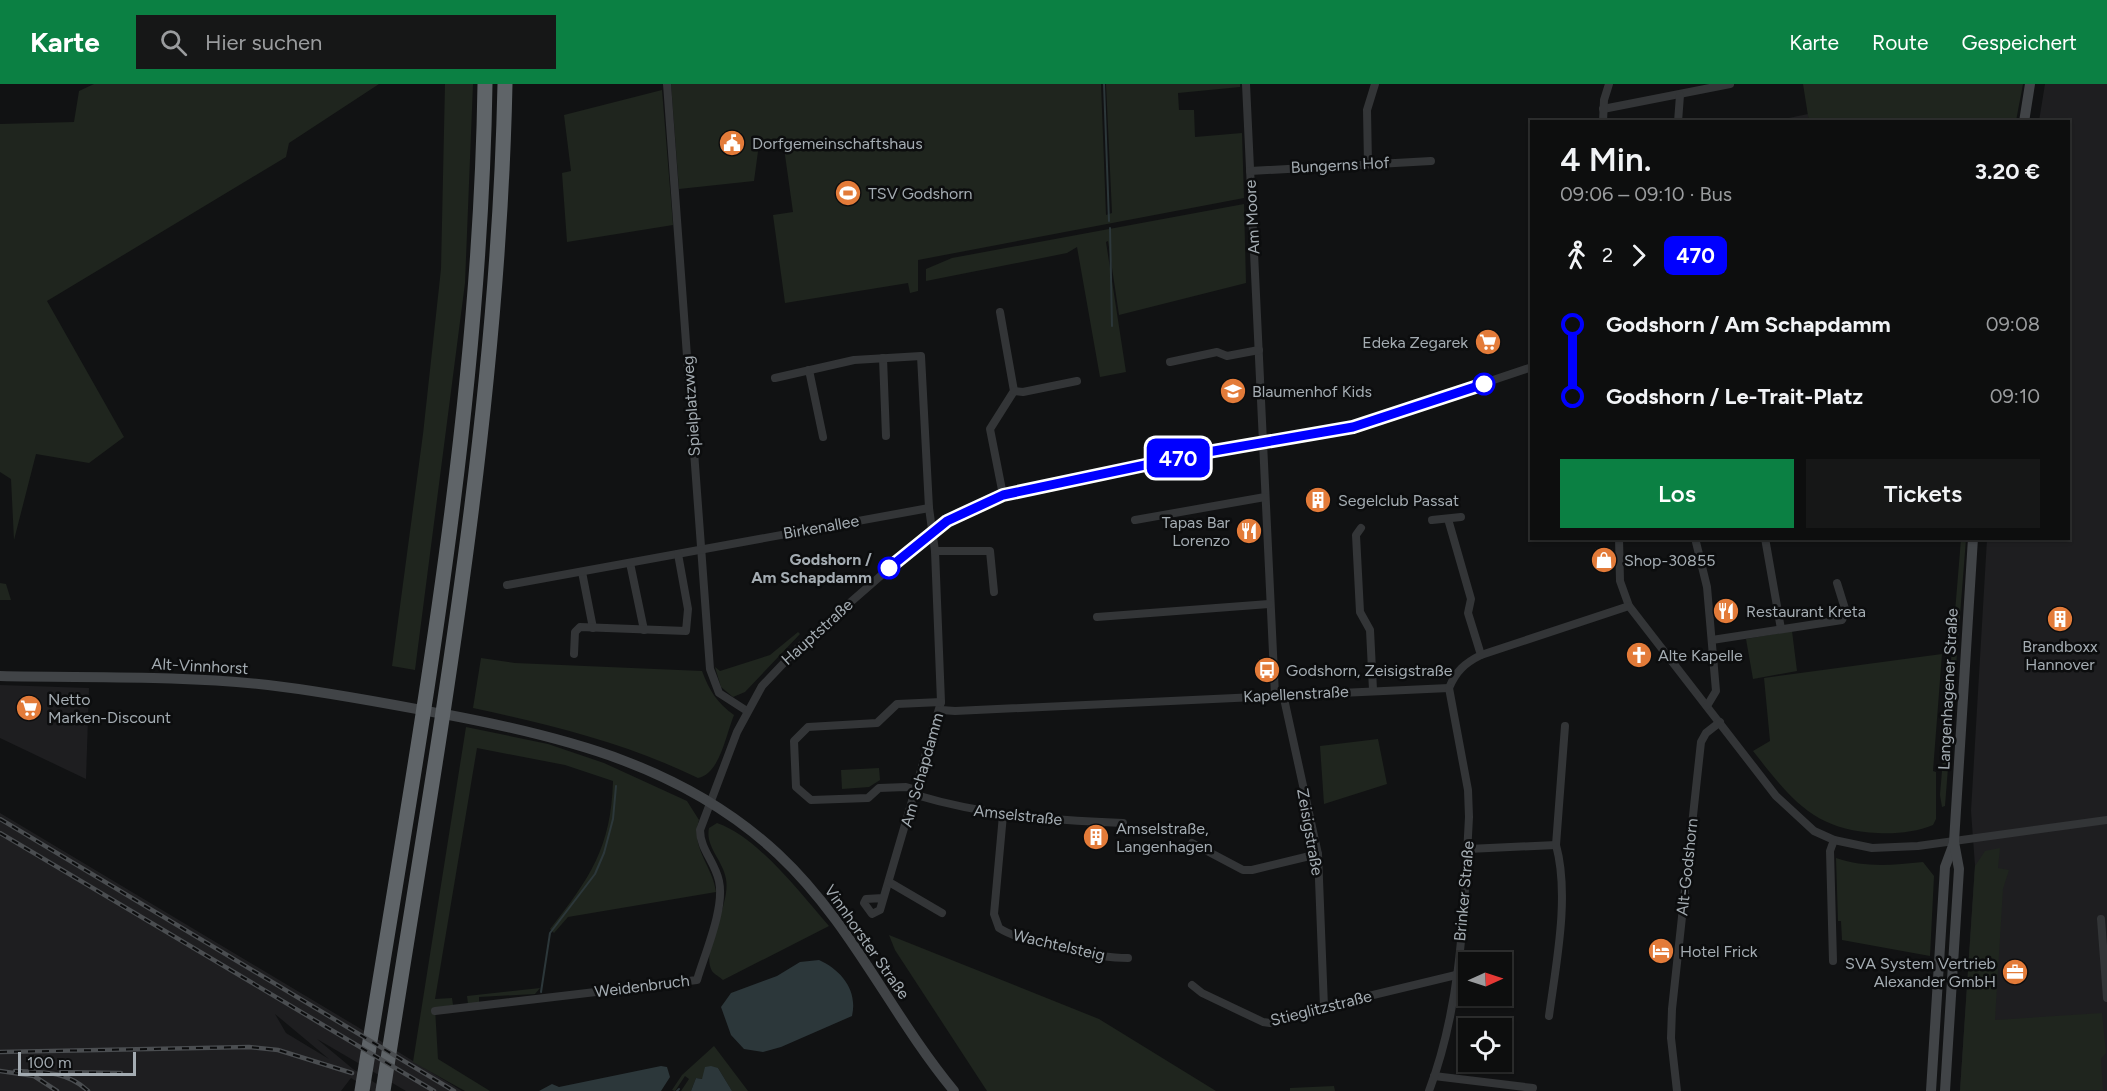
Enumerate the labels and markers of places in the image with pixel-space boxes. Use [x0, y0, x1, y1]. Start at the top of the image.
public building icon: Dorfgemeinschaftshaus [717, 128, 747, 158]
place label: Dorfgemeinschaftshaus [752, 134, 923, 153]
sports icon: TSV Godshorn [833, 178, 863, 208]
place label: TSV Godshorn [868, 184, 973, 203]
supermarket icon: Edeka Zegarek [1473, 327, 1503, 357]
place label: Edeka Zegarek [1362, 333, 1468, 352]
unlabelled marker [1473, 373, 1495, 395]
school or university icon: Blaumenhof Kids [1218, 376, 1248, 406]
place label: Blaumenhof Kids [1252, 382, 1372, 401]
building icon: Segelclub Passat [1303, 485, 1333, 515]
place label: Segelclub Passat [1338, 491, 1459, 510]
place label: Tapas Bar Lorenzo [1162, 513, 1231, 550]
restaurant icon: Tapas Bar Lorenzo [1234, 516, 1264, 546]
shop icon: Shop-30855 [1589, 545, 1619, 575]
place label: Godshorn / Am Schapdamm [751, 550, 872, 587]
place label: Shop-30855 [1624, 551, 1715, 570]
marker: Godshorn / Am Schapdamm [878, 557, 900, 579]
restaurant icon: Restaurant Kreta [1711, 596, 1741, 626]
place label: Restaurant Kreta [1746, 602, 1866, 621]
building icon: Brandboxx Hannover [2045, 604, 2075, 634]
place label: Brandboxx Hannover [2022, 637, 2098, 674]
church icon: Alte Kapelle [1624, 640, 1654, 670]
place label: Alte Kapelle [1658, 646, 1743, 665]
bus stop icon: Godshorn, Zeisigstraße [1252, 655, 1282, 685]
place label: Godshorn, Zeisigstraße [1286, 661, 1453, 680]
place label: Netto Marken-Discount [48, 690, 171, 727]
supermarket icon: Netto Marken-Discount [14, 693, 44, 723]
place label: Amselstraße, Langenhagen [1116, 819, 1213, 856]
building icon: Amselstraße, Langenhagen [1081, 822, 1111, 852]
hotel icon: Hotel Frick [1646, 936, 1676, 966]
place label: Hotel Frick [1680, 942, 1758, 961]
place label: SVA System Vertrieb Alexander GmbH [1845, 954, 1996, 991]
office icon: SVA System Vertrieb Alexander GmbH [2000, 957, 2030, 987]

